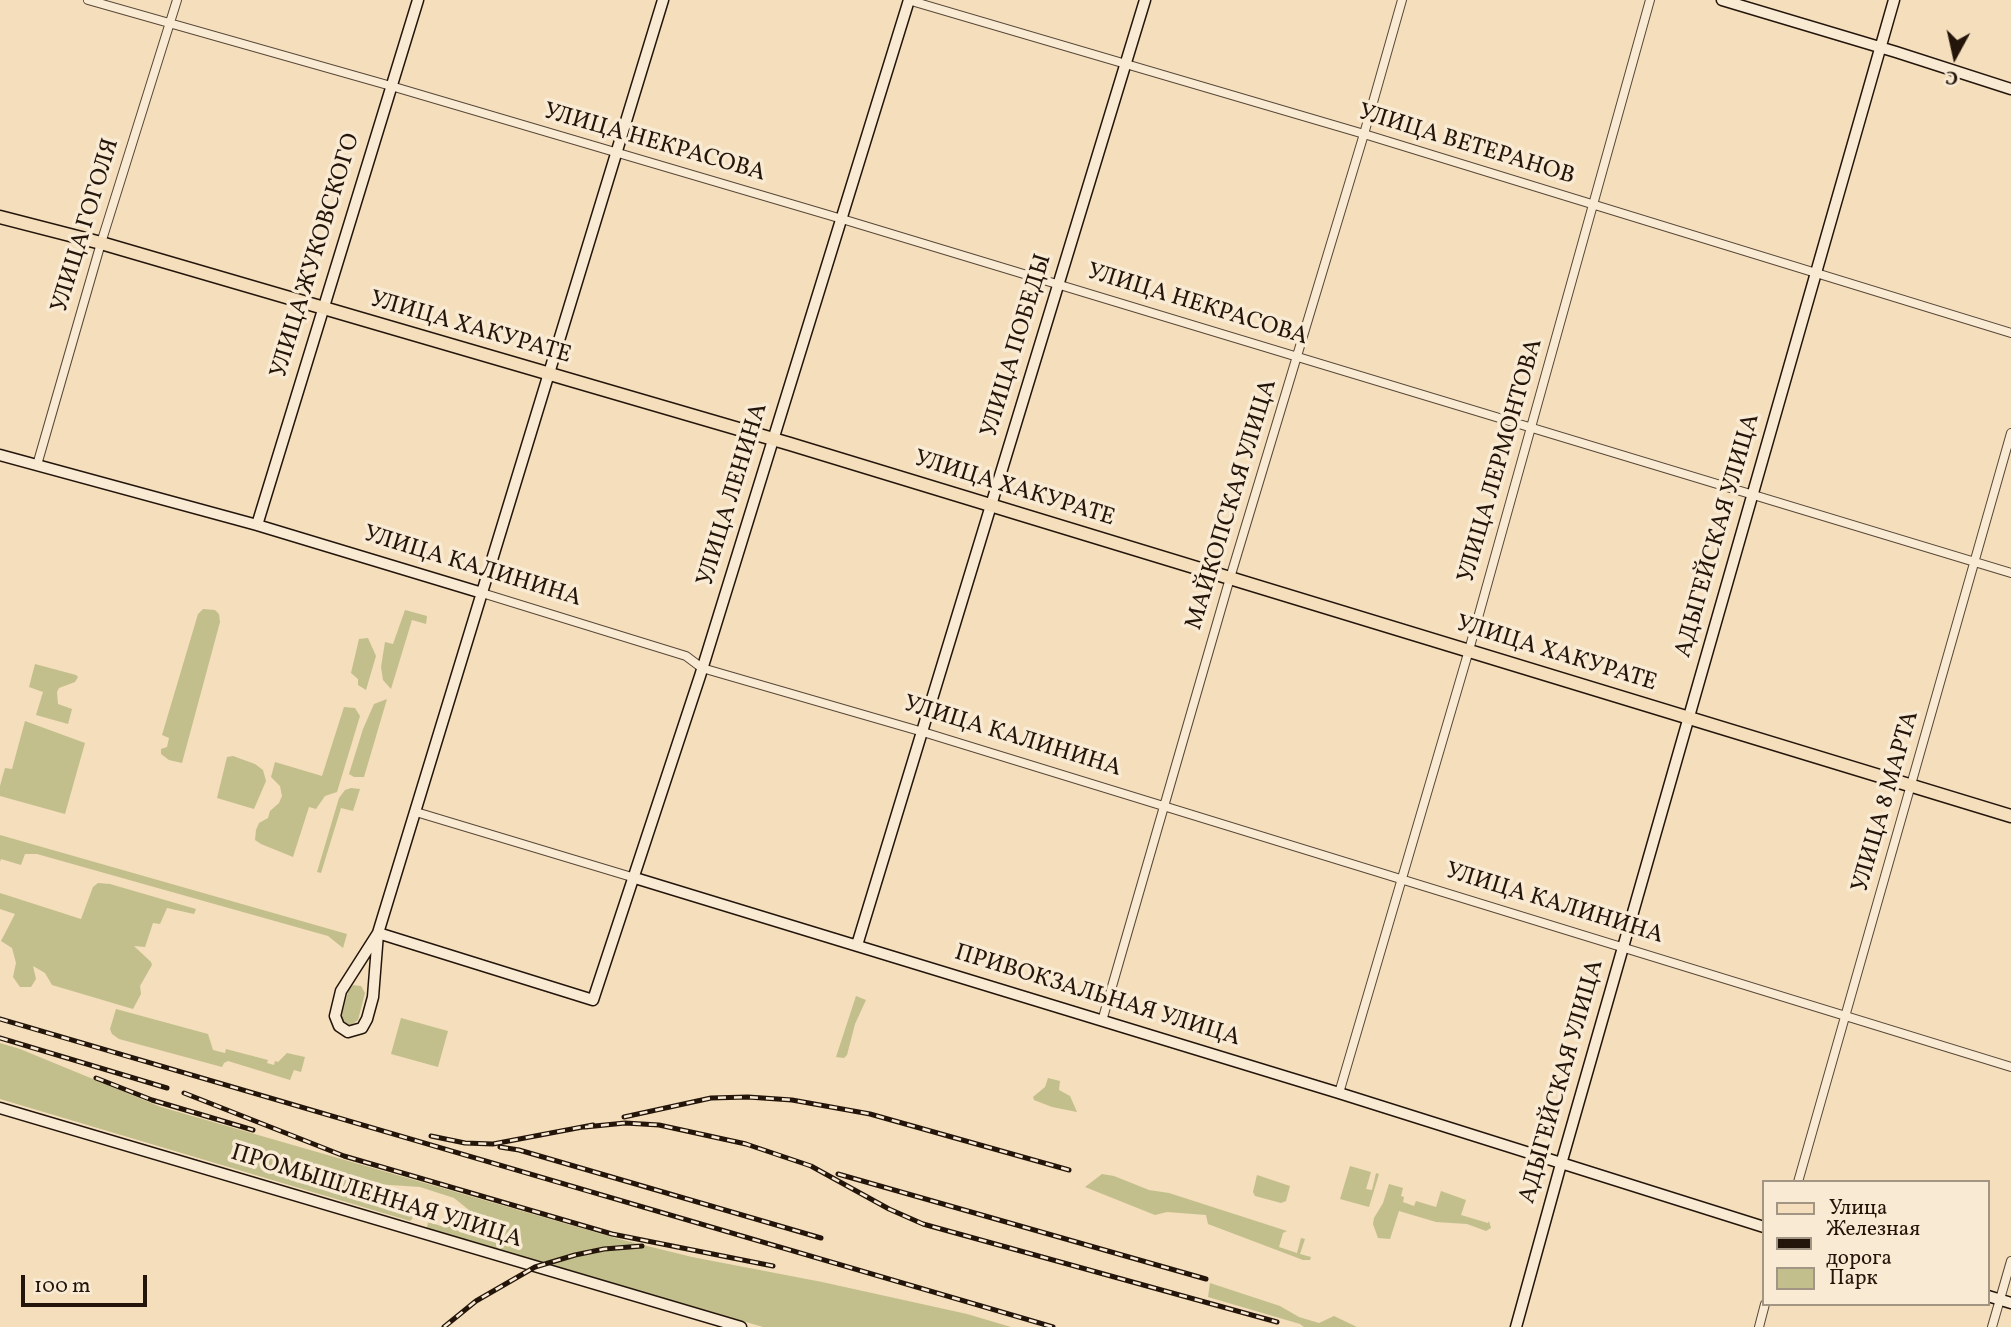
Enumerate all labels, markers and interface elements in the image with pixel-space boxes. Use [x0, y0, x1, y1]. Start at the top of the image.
north arrow [1920, 21, 1990, 91]
text: С [1944, 63, 1960, 91]
street label: УЛИЦА НЕКРАСОВА [540, 99, 768, 189]
street label: УЛИЦА ВЕТЕРАНОВ [1354, 99, 1578, 193]
street label: УЛИЦА ЖУКОВСКОГО [266, 130, 368, 382]
street label: УЛИЦА ГОГОЛЯ [47, 136, 127, 316]
street label: УЛИЦА ПОБЕДЫ [976, 251, 1060, 441]
street label: УЛИЦА НЕКРАСОВА [1083, 259, 1311, 353]
street label: УЛИЦА ХАКУРАТЕ [366, 286, 574, 372]
street label: УЛИЦА ЛЕРМОНТОВА [1453, 336, 1551, 586]
street label: МАЙКОПСКАЯ УЛИЦА [1181, 376, 1285, 634]
street label: УЛИЦА ЛЕНИНА [693, 400, 775, 590]
street label: АДЫГЕЙСКАЯ УЛИЦА [1670, 411, 1768, 661]
street label: УЛИЦА ХАКУРАТЕ [910, 446, 1118, 534]
street label: УЛИЦА КАЛИНИНА [360, 521, 584, 615]
street label: УЛИЦА ХАКУРАТЕ [1452, 611, 1660, 699]
street label: УЛИЦА КАЛИНИНА [900, 691, 1124, 785]
street label: УЛИЦА 8 МАРТА [1847, 708, 1927, 896]
street label: УЛИЦА КАЛИНИНА [1442, 858, 1666, 952]
street label: ПРИВОКЗАЛЬНАЯ УЛИЦА [951, 940, 1243, 1054]
street label: АДЫГЕЙСКАЯ УЛИЦА [1514, 957, 1612, 1207]
street label: ПРОМЫШЛЕННАЯ УЛИЦА [227, 1140, 525, 1256]
legend [1762, 1180, 1990, 1306]
text: Улица [1829, 1194, 1887, 1223]
text: Железная дорога [1826, 1215, 1920, 1273]
scale bar [24, 1260, 150, 1304]
text: Парк [1829, 1264, 1878, 1293]
text: 100 m [34, 1272, 91, 1301]

